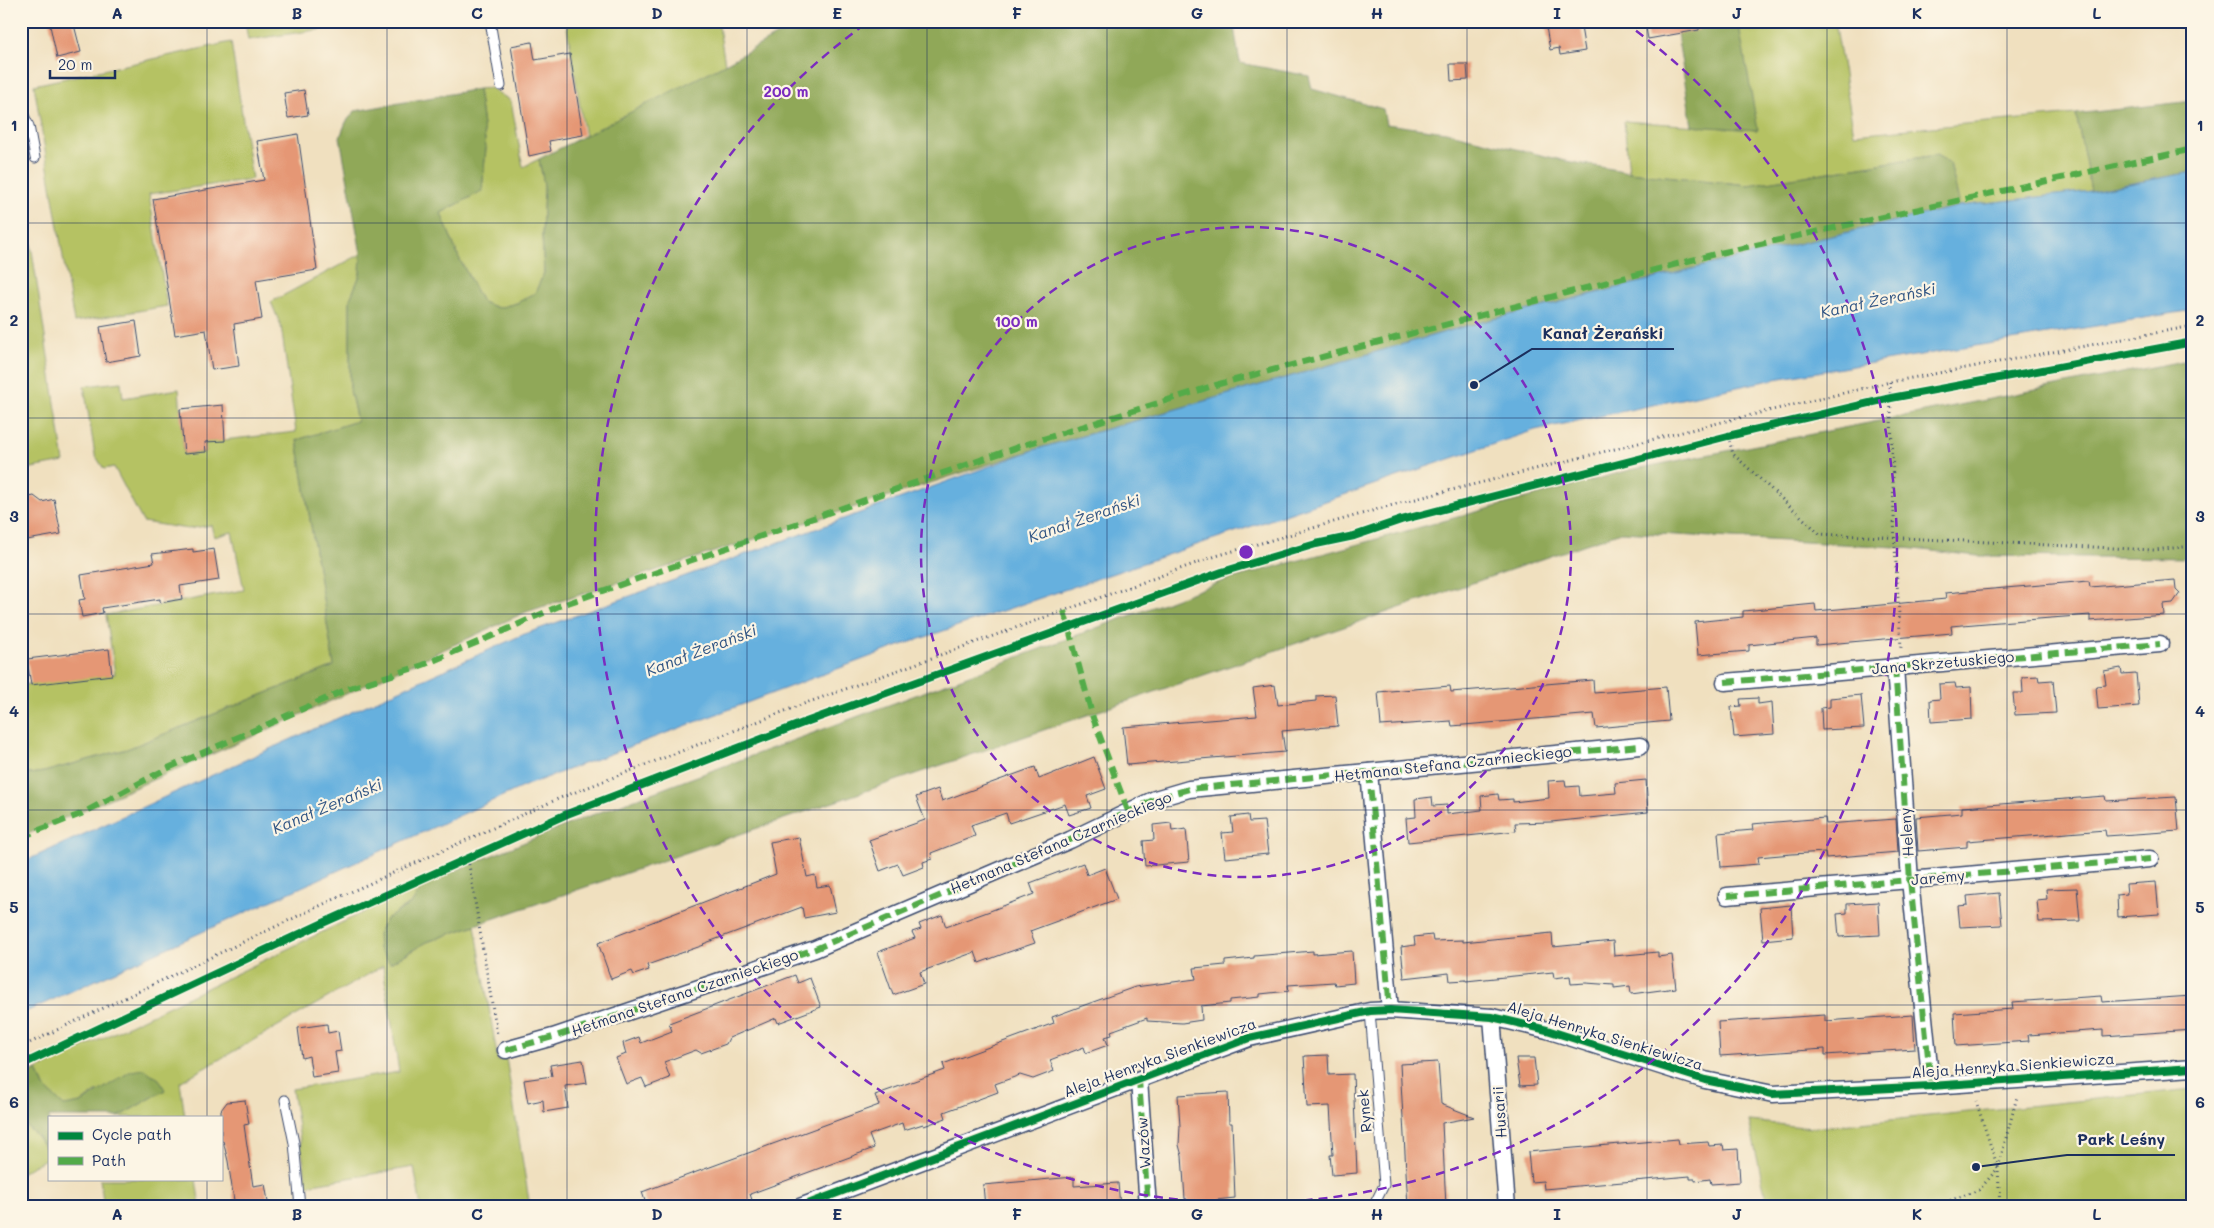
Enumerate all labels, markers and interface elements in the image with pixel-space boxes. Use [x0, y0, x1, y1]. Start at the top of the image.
text: A [111, 2, 123, 23]
text: B [292, 2, 302, 23]
text: C [471, 2, 483, 23]
text: D [651, 2, 663, 23]
text: E [832, 2, 842, 23]
text: F [1012, 2, 1022, 23]
text: G [1191, 2, 1203, 23]
text: H [1371, 2, 1383, 23]
text: I [1553, 2, 1561, 23]
text: J [1732, 2, 1742, 23]
text: K [1912, 2, 1922, 23]
text: L [2092, 2, 2102, 23]
scale bar [50, 48, 115, 80]
text: 20 m [58, 54, 92, 74]
text: 200 m [764, 81, 809, 101]
text: 1 [10, 114, 18, 135]
text: 1 [2196, 114, 2204, 135]
water label: Kanał Żerański [1818, 277, 1938, 322]
text: 2 [10, 309, 19, 330]
text: 2 [2196, 309, 2205, 330]
text: 100 m [994, 311, 1038, 331]
callout: Kanał Żerański [1532, 318, 1674, 349]
text: Kanał Żerański [1542, 322, 1664, 343]
water label: Kanał Żerański [1025, 488, 1143, 547]
text: 3 [9, 505, 19, 526]
text: 3 [2195, 505, 2205, 526]
centre of rings [1237, 543, 1255, 561]
water label: Kanał Żerański [642, 619, 759, 680]
street label: Jana Skrzetuskiego [1871, 646, 2015, 678]
text: 4 [9, 700, 19, 721]
text: 4 [2195, 700, 2205, 721]
street label: Hetmana Stefana Czarnieckiego [1333, 741, 1573, 785]
water label: Kanał Żerański [269, 773, 385, 838]
street label: Hetmana Stefana Czarnieckiego [947, 786, 1174, 898]
street label: Heleny [1894, 807, 1918, 857]
street label: Jaremy [1910, 865, 1966, 889]
text: 5 [9, 896, 19, 917]
text: 5 [2195, 896, 2205, 917]
street label: Hetmana Stefana Czarnieckiego [569, 944, 801, 1040]
street label: Aleja Henryka Sienkiewicza [1505, 996, 1706, 1074]
street label: Aleja Henryka Sienkiewicza [1061, 1013, 1259, 1101]
street label: Aleja Henryka Sienkiewicza [1911, 1048, 2115, 1082]
street label: Husarii [1487, 1085, 1511, 1139]
street label: Rynek [1352, 1089, 1376, 1133]
text: 6 [9, 1091, 19, 1112]
text: 6 [2195, 1091, 2205, 1112]
legend [48, 1116, 222, 1180]
street label: Wazów [1131, 1117, 1155, 1169]
text: Cycle path [92, 1124, 171, 1144]
callout: Park Leśny [2067, 1124, 2175, 1155]
text: Park Leśny [2077, 1128, 2165, 1149]
text: Path [92, 1150, 126, 1170]
text: A [111, 1203, 123, 1224]
text: B [292, 1203, 302, 1224]
text: C [471, 1203, 483, 1224]
text: D [651, 1203, 663, 1224]
text: E [832, 1203, 842, 1224]
text: F [1012, 1203, 1022, 1224]
text: G [1191, 1203, 1203, 1224]
text: H [1371, 1203, 1383, 1224]
text: I [1553, 1203, 1561, 1224]
text: J [1732, 1203, 1742, 1224]
text: K [1912, 1203, 1922, 1224]
text: L [2092, 1203, 2102, 1224]

